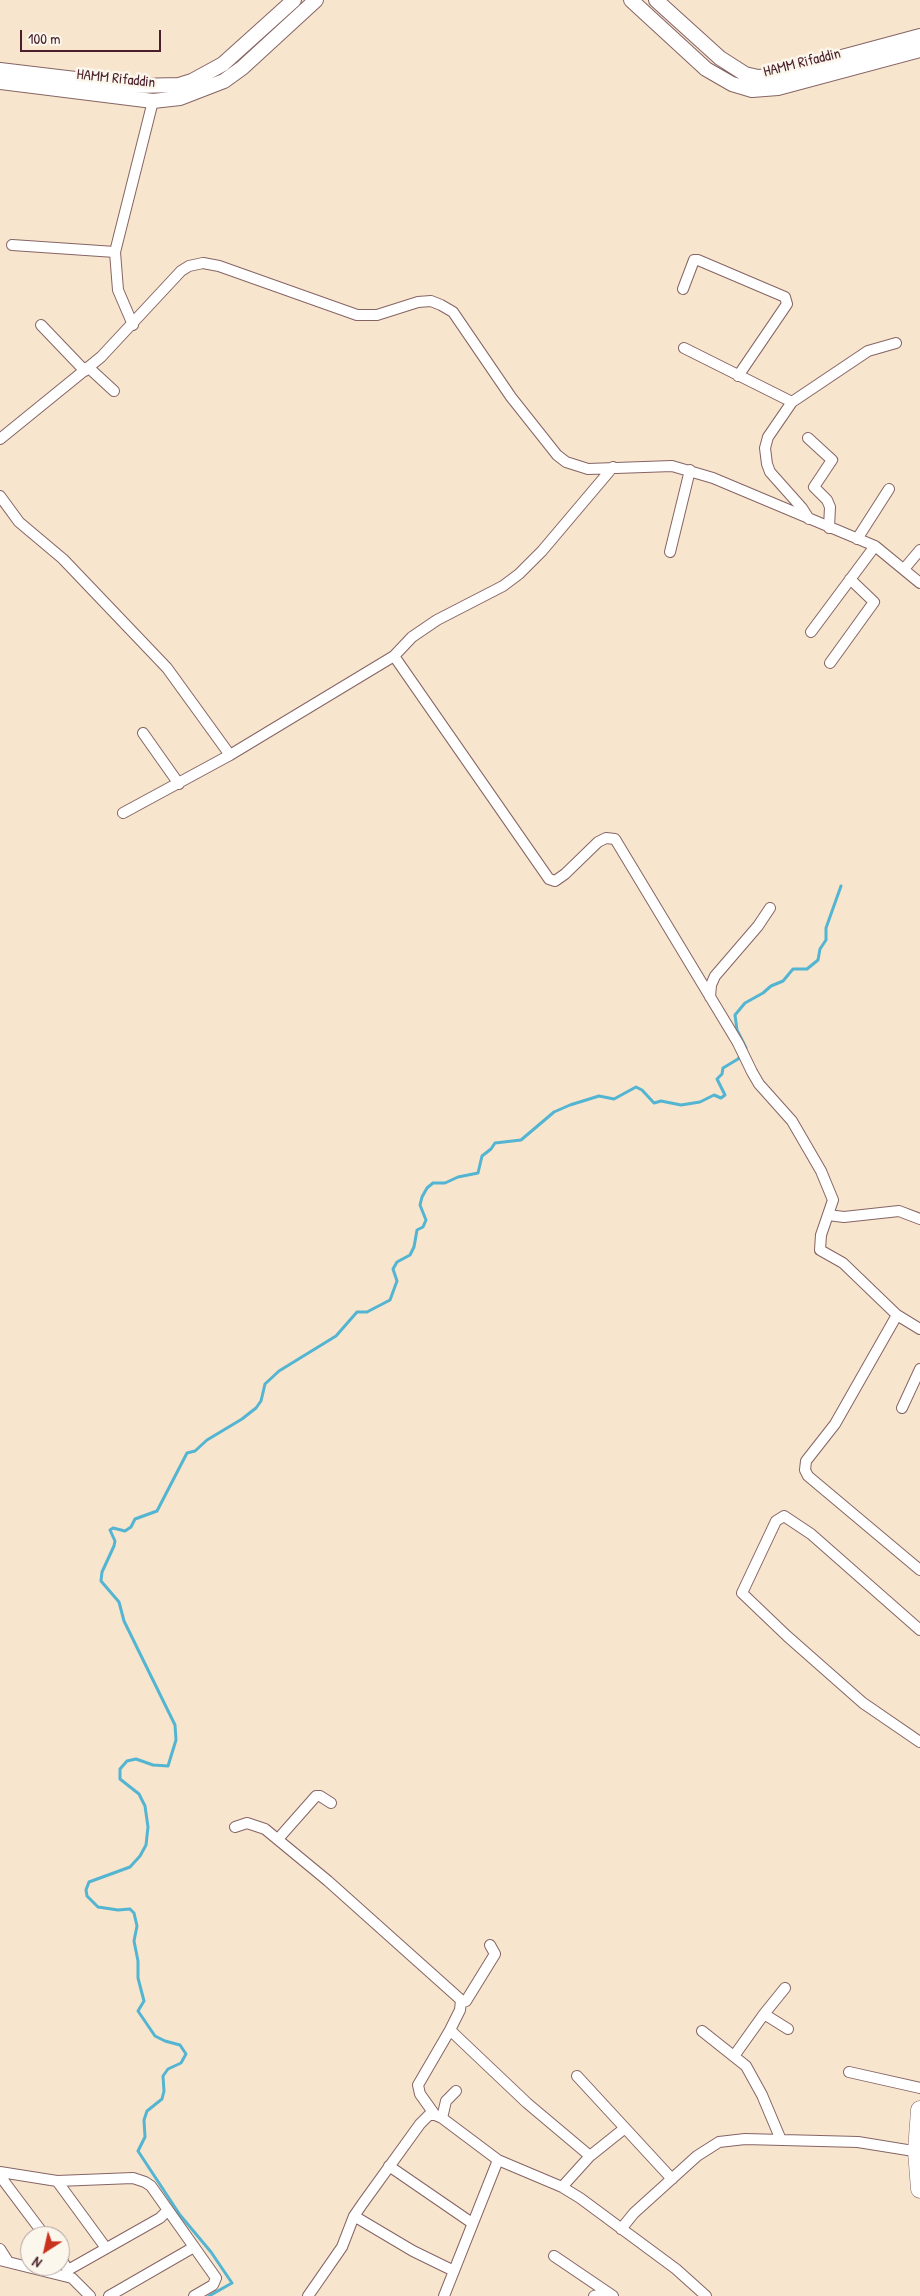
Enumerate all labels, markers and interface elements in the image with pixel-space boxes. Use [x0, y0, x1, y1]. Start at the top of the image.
scale bar [22, 20, 164, 52]
text: 100 m [28, 28, 61, 49]
street label: HAMM Rifaddin [762, 45, 842, 81]
street label: HAMM Rifaddin [76, 66, 156, 92]
north arrow [20, 2226, 70, 2276]
text: N [28, 2253, 45, 2273]

